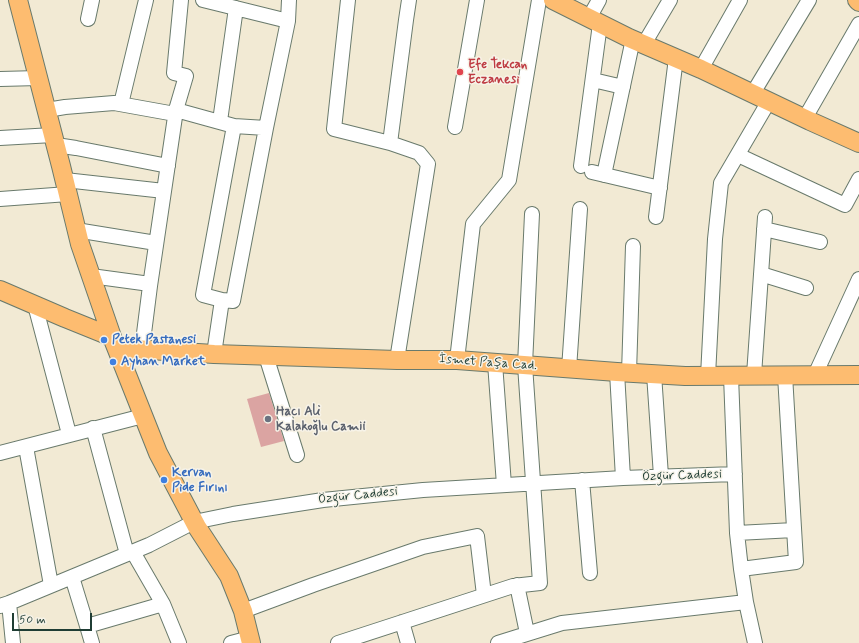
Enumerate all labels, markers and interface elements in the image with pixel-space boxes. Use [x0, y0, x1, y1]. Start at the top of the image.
place label: Efe Tekcan Eczanesi [468, 57, 527, 88]
marker: Efe Tekcan Eczanesi [455, 67, 465, 77]
place label: Petek Pastanesi [112, 332, 196, 348]
marker: Petek Pastanesi [99, 335, 109, 345]
street label: İsmet Paşa Cad. [439, 352, 537, 374]
place label: Ayhan Market [121, 354, 205, 370]
marker: Ayhan Market [108, 357, 118, 367]
place label: Hacı Ali Kalakoğlu Camii [276, 404, 365, 435]
marker: Hacı Ali Kalakoğlu Camii [263, 414, 273, 424]
place label: Kervan Pide Fırını [172, 465, 228, 496]
street label: Özgür Caddesi [642, 467, 722, 485]
marker: Kervan Pide Fırını [159, 475, 169, 485]
street label: Özgür Caddesi [317, 484, 399, 508]
scale bar [14, 605, 94, 631]
text: 50 m [19, 612, 46, 628]

